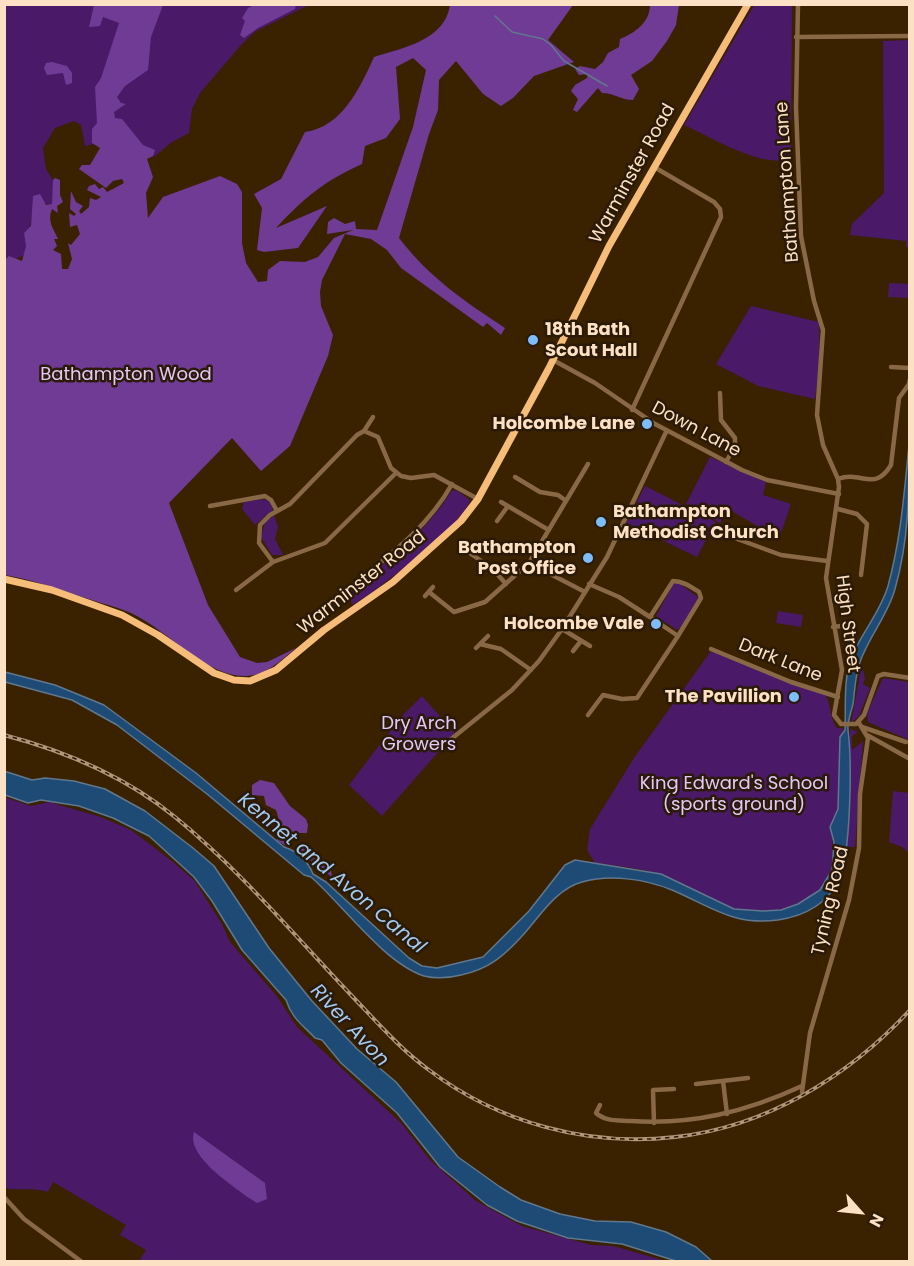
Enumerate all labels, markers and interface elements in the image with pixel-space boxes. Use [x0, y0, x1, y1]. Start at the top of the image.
street label: Warminster Road [586, 100, 680, 248]
street label: Bathampton Lane [772, 101, 804, 263]
place label: 18th Bath Scout Hall [545, 319, 638, 362]
marker: 18th Bath Scout Hall [526, 333, 540, 347]
park label: Bathampton Wood [40, 364, 212, 386]
street label: Down Lane [648, 397, 744, 463]
place label: Holcombe Lane [492, 413, 635, 435]
marker: Holcombe Lane [640, 417, 654, 431]
place label: Bathampton Methodist Church [613, 501, 779, 544]
marker: Bathampton Methodist Church [594, 515, 608, 529]
street label: Warminster Road [294, 526, 430, 640]
place label: Bathampton Post Office [458, 537, 576, 580]
marker: Bathampton Post Office [581, 551, 595, 565]
street label: High Street [830, 574, 864, 674]
place label: Holcombe Vale [504, 613, 644, 635]
marker: Holcombe Vale [649, 617, 663, 631]
street label: Dark Lane [735, 634, 825, 688]
place label: The Pavillion [665, 686, 782, 708]
marker: The Pavillion [787, 690, 801, 704]
park label: Dry Arch Growers [381, 713, 457, 756]
park label: King Edward's School (sports ground) [640, 773, 828, 816]
water label: Kennet and Avon Canal [232, 788, 430, 960]
street label: Tyning Road [808, 844, 854, 958]
water label: River Avon [305, 980, 393, 1072]
north arrow [830, 1182, 890, 1242]
text: N [864, 1210, 889, 1231]

